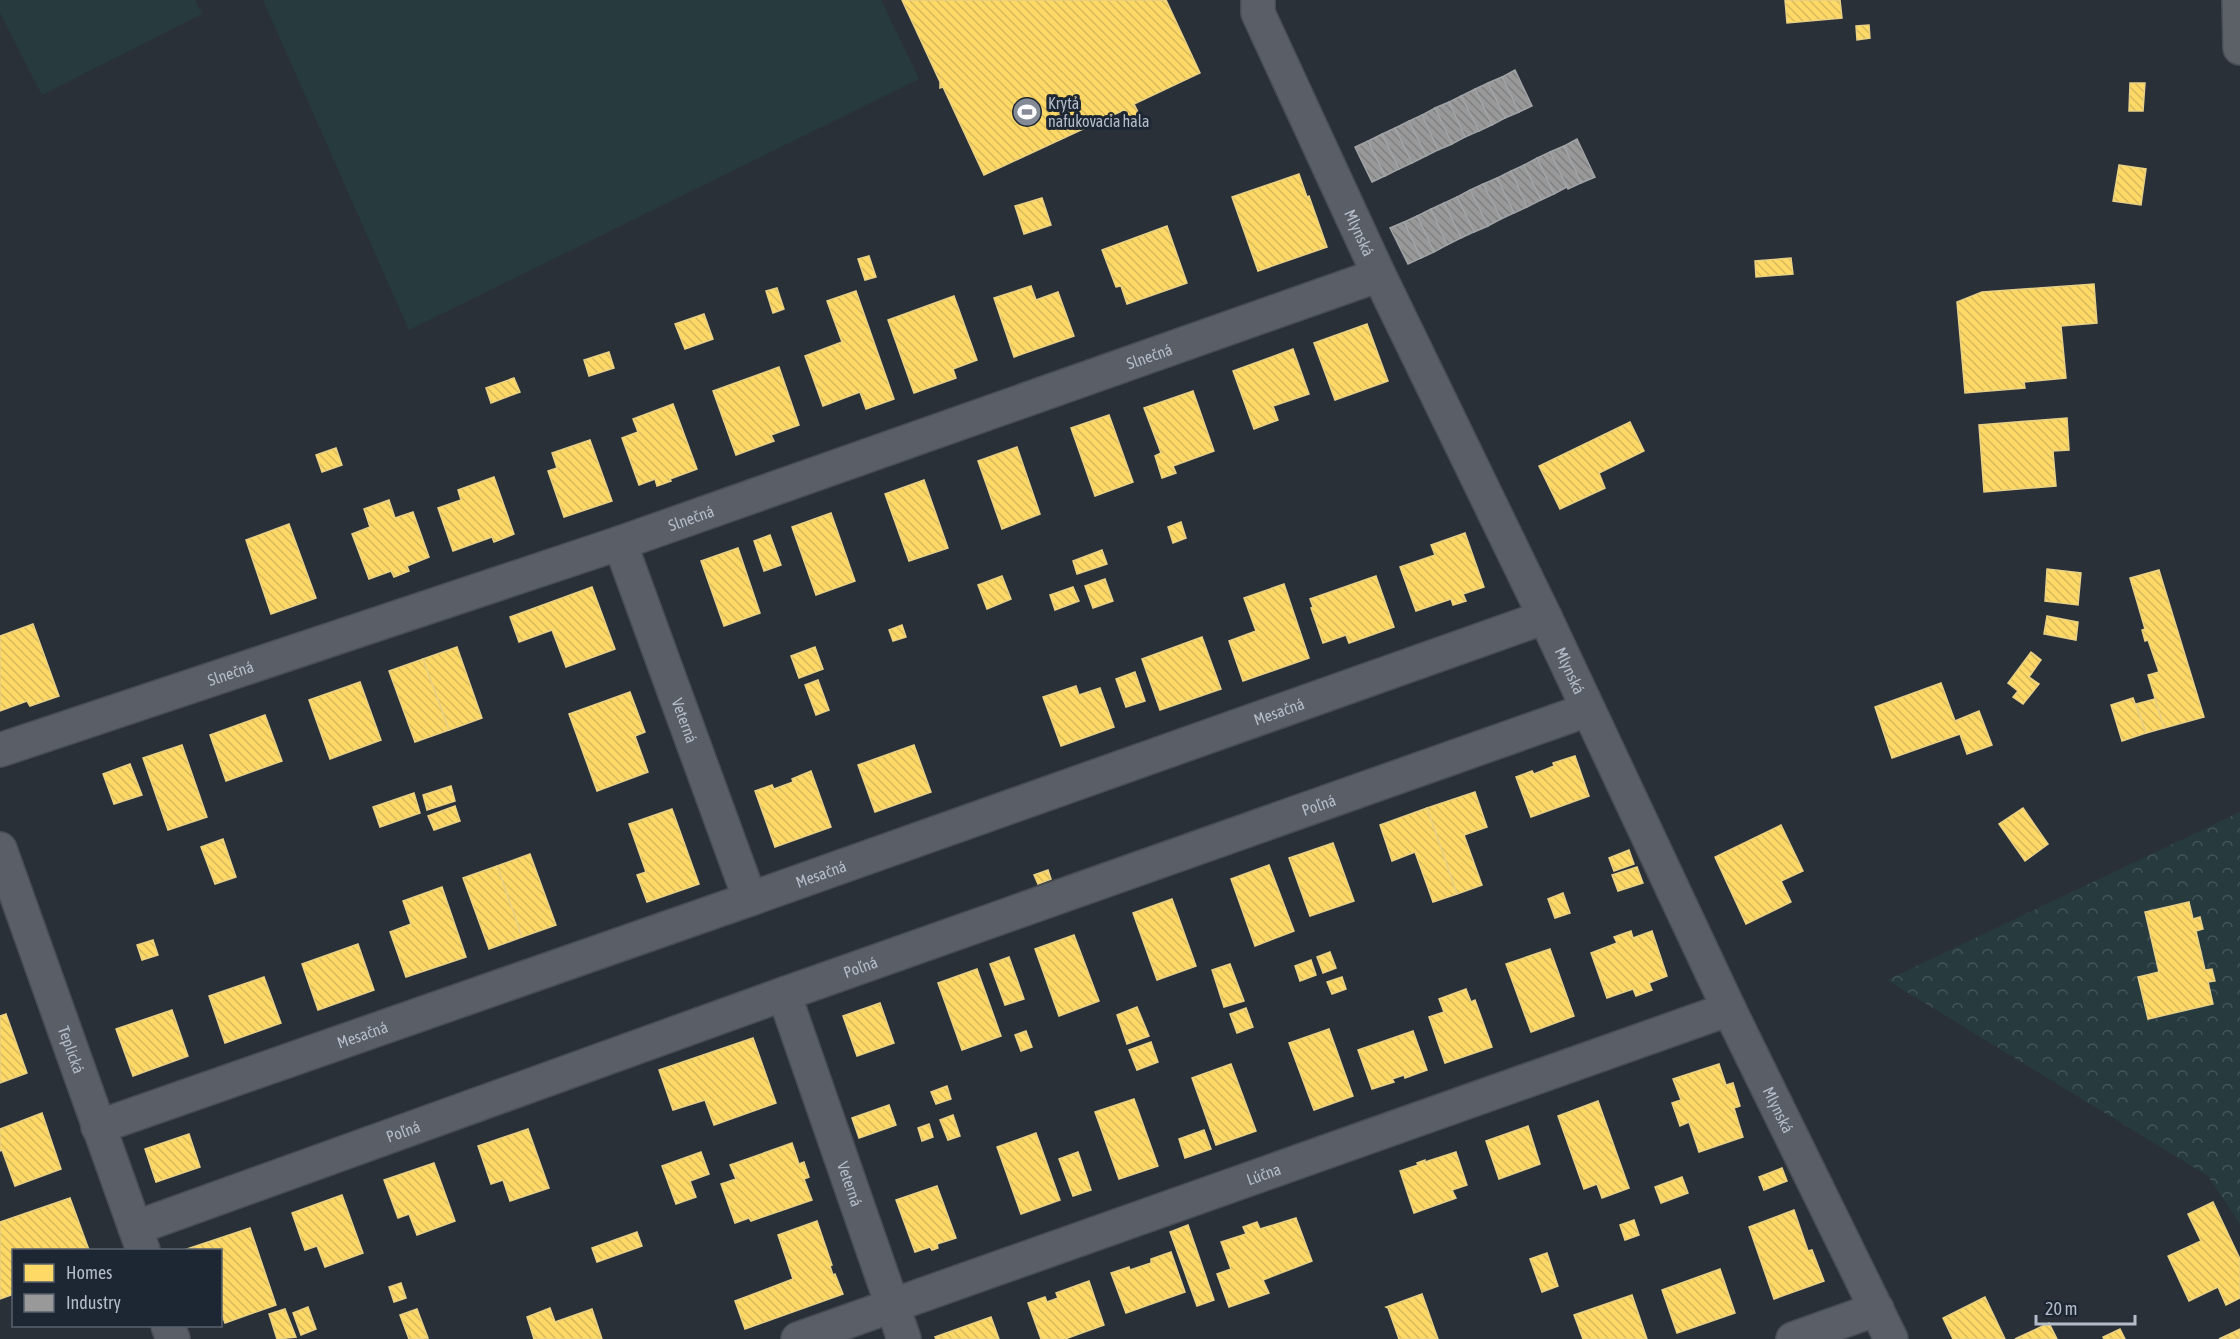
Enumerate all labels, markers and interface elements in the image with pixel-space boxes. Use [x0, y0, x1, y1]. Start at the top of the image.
place label: Krytá nafukovacia hala [1048, 94, 1149, 130]
sports icon: Krytá nafukovacia hala [1011, 96, 1043, 128]
street label: Mlynská [1341, 207, 1378, 259]
street label: Slnečná [1124, 340, 1175, 372]
street label: Slnečná [666, 502, 716, 534]
street label: Mlynská [1552, 644, 1589, 697]
street label: Slnečná [205, 657, 256, 689]
street label: Mesačná [1251, 694, 1307, 729]
street label: Veterná [668, 696, 701, 745]
street label: Poľná [1299, 791, 1338, 819]
street label: Mesačná [793, 857, 849, 891]
street label: Poľná [841, 953, 880, 981]
street label: Mesačná [335, 1017, 390, 1052]
street label: Teplická [55, 1023, 88, 1076]
street label: Mlynská [1759, 1084, 1797, 1136]
street label: Poľná [384, 1117, 422, 1146]
street label: Veterná [834, 1159, 866, 1209]
street label: Lúčna [1244, 1160, 1283, 1188]
legend [12, 1249, 222, 1327]
text: Homes [66, 1262, 112, 1283]
scale bar [2036, 1288, 2135, 1326]
text: Industry [66, 1292, 121, 1313]
text: 20 m [2045, 1298, 2077, 1319]

